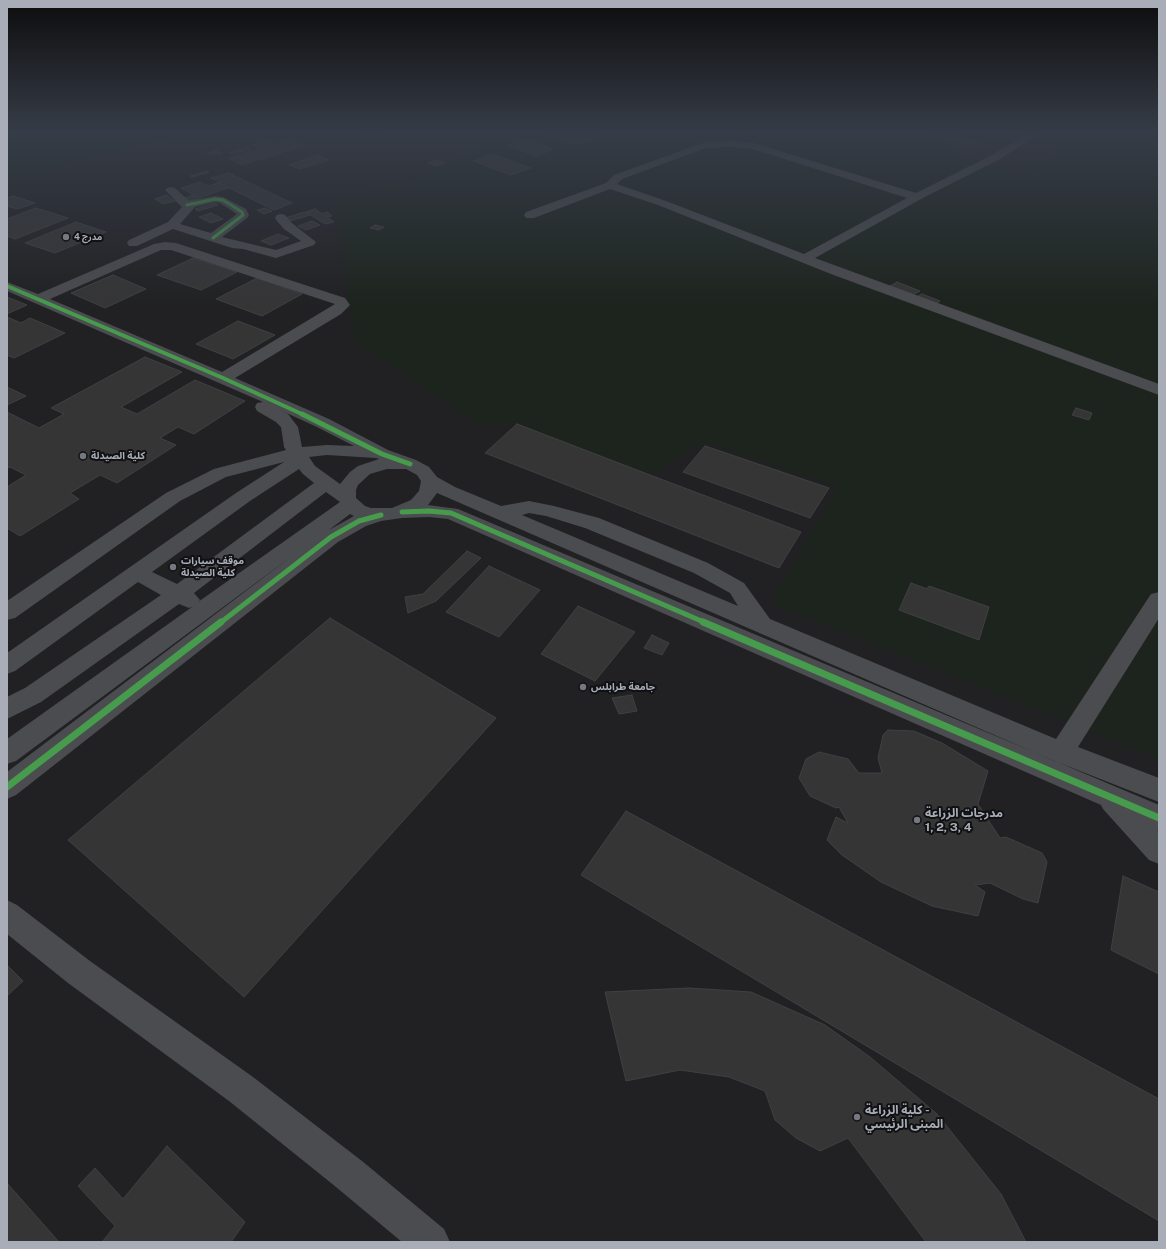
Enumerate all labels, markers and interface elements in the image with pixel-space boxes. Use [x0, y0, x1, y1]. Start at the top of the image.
marker: مدرج 4 [61, 232, 71, 242]
place label: مدرج 4 [74, 232, 102, 242]
place label: كلية الصيدلة [91, 450, 145, 462]
marker: كلية الصيدلة [78, 451, 88, 461]
place label: موقف سيارات كلية الصيدلة [181, 555, 244, 578]
marker: موقف سيارات كلية الصيدلة [168, 562, 178, 572]
place label: جامعة طرابلس [591, 681, 655, 693]
marker: جامعة طرابلس [578, 682, 588, 692]
place label: مدرجات الزراعة 1, 2, 3, 4 [925, 806, 1003, 834]
marker: مدرجات الزراعة 1, 2, 3, 4 [912, 815, 922, 825]
place label: كلية الزراعة - المبنى الرئيسي [865, 1103, 943, 1131]
marker: كلية الزراعة - المبنى الرئيسي [852, 1112, 862, 1122]

